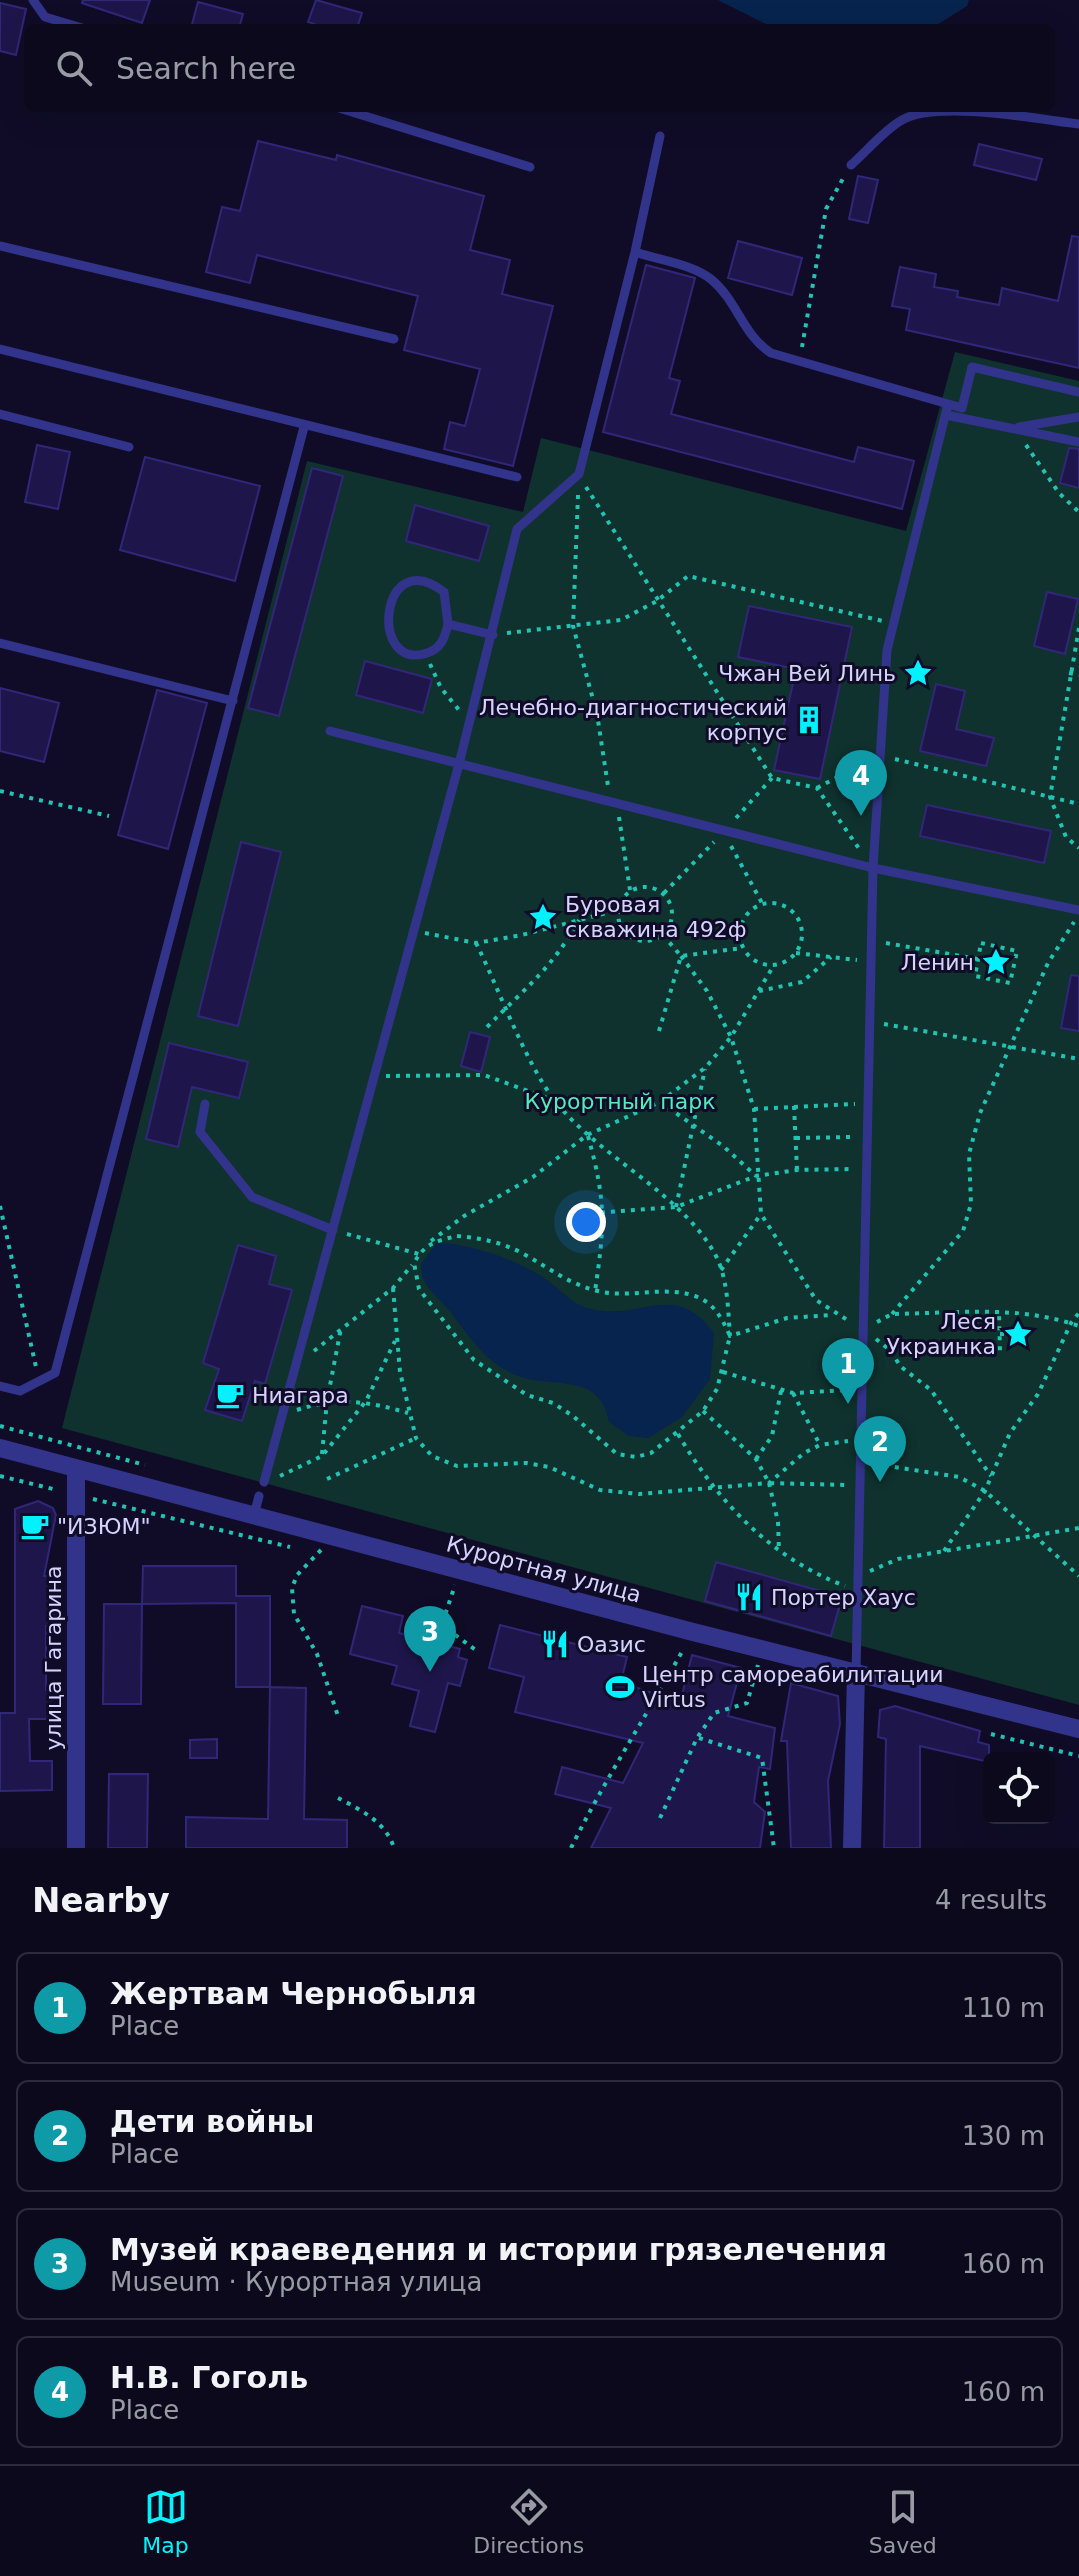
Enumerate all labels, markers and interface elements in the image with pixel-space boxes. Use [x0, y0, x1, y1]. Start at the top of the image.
search box [24, 24, 1055, 112]
icon: search [52, 46, 96, 90]
text: Search here [116, 51, 296, 86]
place icon: Чжан Вей Линь [903, 658, 933, 688]
place label: Чжан Вей Линь [718, 661, 896, 686]
place label: Лечебно-диагностический корпус [479, 695, 787, 745]
building icon: Лечебно-диагностический корпус [794, 705, 824, 735]
pin: 4 [835, 750, 887, 816]
place label: Буровая скважина 492ф [565, 892, 747, 942]
place icon: Буровая скважина 492ф [528, 902, 558, 932]
place icon: Ленин [981, 947, 1011, 977]
place label: Ленин [901, 950, 974, 975]
park label: Курортный парк [524, 1089, 716, 1114]
your location [566, 1202, 606, 1242]
place label: Леся Украинка [886, 1309, 996, 1359]
place icon: Леся Украинка [1003, 1319, 1033, 1349]
pin: 1 [822, 1338, 874, 1404]
cafe icon: Ниагара [215, 1380, 245, 1410]
place label: Ниагара [252, 1383, 349, 1408]
pin: 2 [854, 1416, 906, 1482]
cafe icon: "ИЗЮМ" [20, 1511, 50, 1541]
place label: "ИЗЮМ" [57, 1514, 151, 1539]
street label: Курортная улица [444, 1531, 644, 1608]
street label: улица Гагарина [41, 1566, 66, 1750]
restaurant icon: Портер Хаус [734, 1582, 764, 1612]
place label: Портер Хаус [771, 1585, 916, 1610]
pin: 3 [404, 1606, 456, 1672]
restaurant icon: Оазис [540, 1629, 570, 1659]
place label: Оазис [577, 1632, 646, 1657]
place label: Центр самореабилитации Virtus [642, 1662, 943, 1712]
sports icon: Центр самореабилитации Virtus [605, 1672, 635, 1702]
map controls [983, 1752, 1055, 1824]
button: locate [983, 1752, 1055, 1824]
text: Nearby [32, 1880, 170, 1920]
text: 4 results [935, 1885, 1047, 1915]
text: Жертвам Чернобыля [110, 1976, 477, 2011]
text: 1 [51, 1993, 69, 2023]
text: 110 m [962, 1993, 1045, 2023]
text: Place [110, 2011, 179, 2041]
text: Дети войны [110, 2104, 314, 2139]
text: 2 [51, 2121, 69, 2151]
text: 130 m [962, 2121, 1045, 2151]
text: Place [110, 2139, 179, 2169]
text: Музей краеведения и истории грязелечения [110, 2232, 887, 2267]
text: 3 [51, 2249, 69, 2279]
text: 160 m [962, 2249, 1045, 2279]
text: Museum · Курортная улица [110, 2267, 482, 2297]
text: Н.В. Гоголь [110, 2360, 308, 2395]
text: 4 [51, 2377, 69, 2407]
text: 160 m [962, 2377, 1045, 2407]
text: Place [110, 2395, 179, 2425]
tab: Map [142, 2485, 189, 2558]
tab: Directions [473, 2485, 584, 2558]
tab: Saved [869, 2485, 937, 2558]

